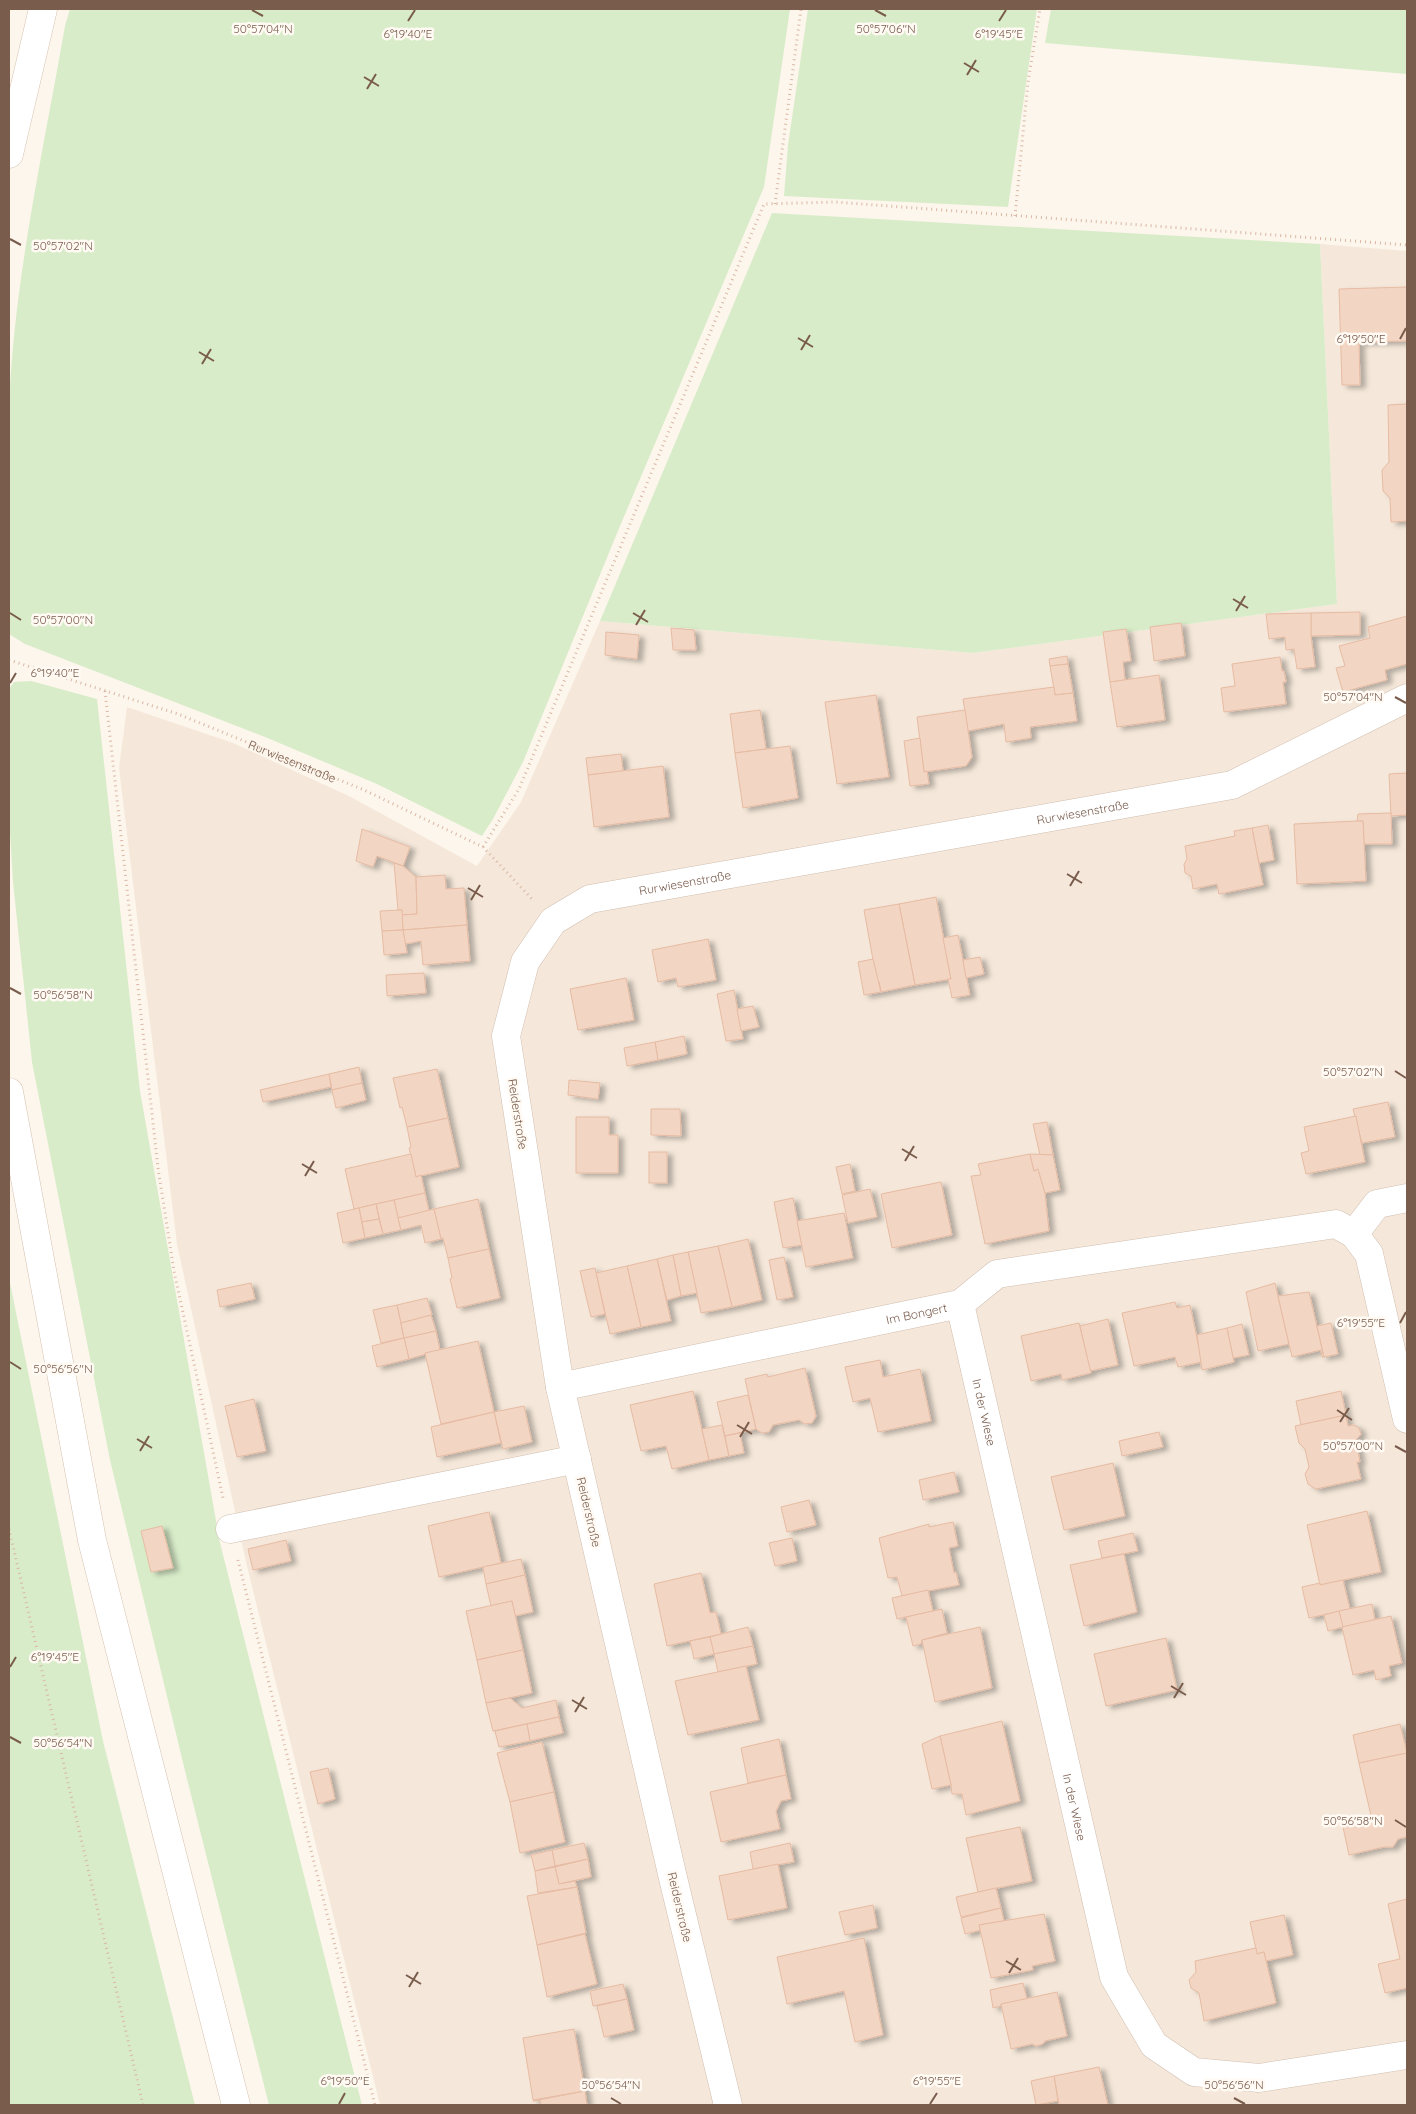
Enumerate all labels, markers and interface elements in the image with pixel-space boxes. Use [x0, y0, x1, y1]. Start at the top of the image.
text: 50°57'04"N [233, 21, 293, 36]
text: 50°57'06"N [856, 21, 916, 36]
text: 6°19'40"E [384, 26, 433, 41]
text: 6°19'45"E [975, 26, 1023, 41]
text: 50°57'02"N [33, 238, 93, 253]
text: 6°19'50"E [1337, 331, 1386, 346]
text: 50°57'00"N [33, 612, 93, 627]
text: 6°19'40"E [31, 665, 80, 680]
text: 50°57'04"N [1323, 689, 1383, 704]
street label: Rurwiesenstraße [246, 736, 339, 785]
street label: Rurwiesenstraße [1035, 796, 1130, 827]
street label: Rurwiesenstraße [638, 867, 732, 898]
text: 50°56'58"N [33, 987, 93, 1002]
text: 50°57'02"N [1323, 1064, 1383, 1079]
street label: Reiderstraße [505, 1078, 531, 1151]
street label: Im Bongert [885, 1299, 948, 1327]
text: 6°19'55"E [1337, 1315, 1385, 1330]
text: 50°56'56"N [33, 1361, 93, 1376]
street label: In der Wiese [970, 1377, 1000, 1448]
text: 50°57'00"N [1323, 1438, 1383, 1453]
street label: Reiderstraße [574, 1475, 604, 1549]
text: 6°19'45"E [31, 1649, 79, 1664]
text: 50°56'54"N [33, 1735, 93, 1750]
street label: In der Wiese [1060, 1772, 1090, 1842]
text: 50°56'58"N [1323, 1813, 1383, 1828]
street label: Reiderstraße [665, 1870, 695, 1944]
text: 6°19'50"E [321, 2073, 370, 2088]
text: 6°19'55"E [913, 2073, 961, 2088]
text: 50°56'54"N [581, 2077, 641, 2092]
text: 50°56'56"N [1204, 2077, 1264, 2092]

